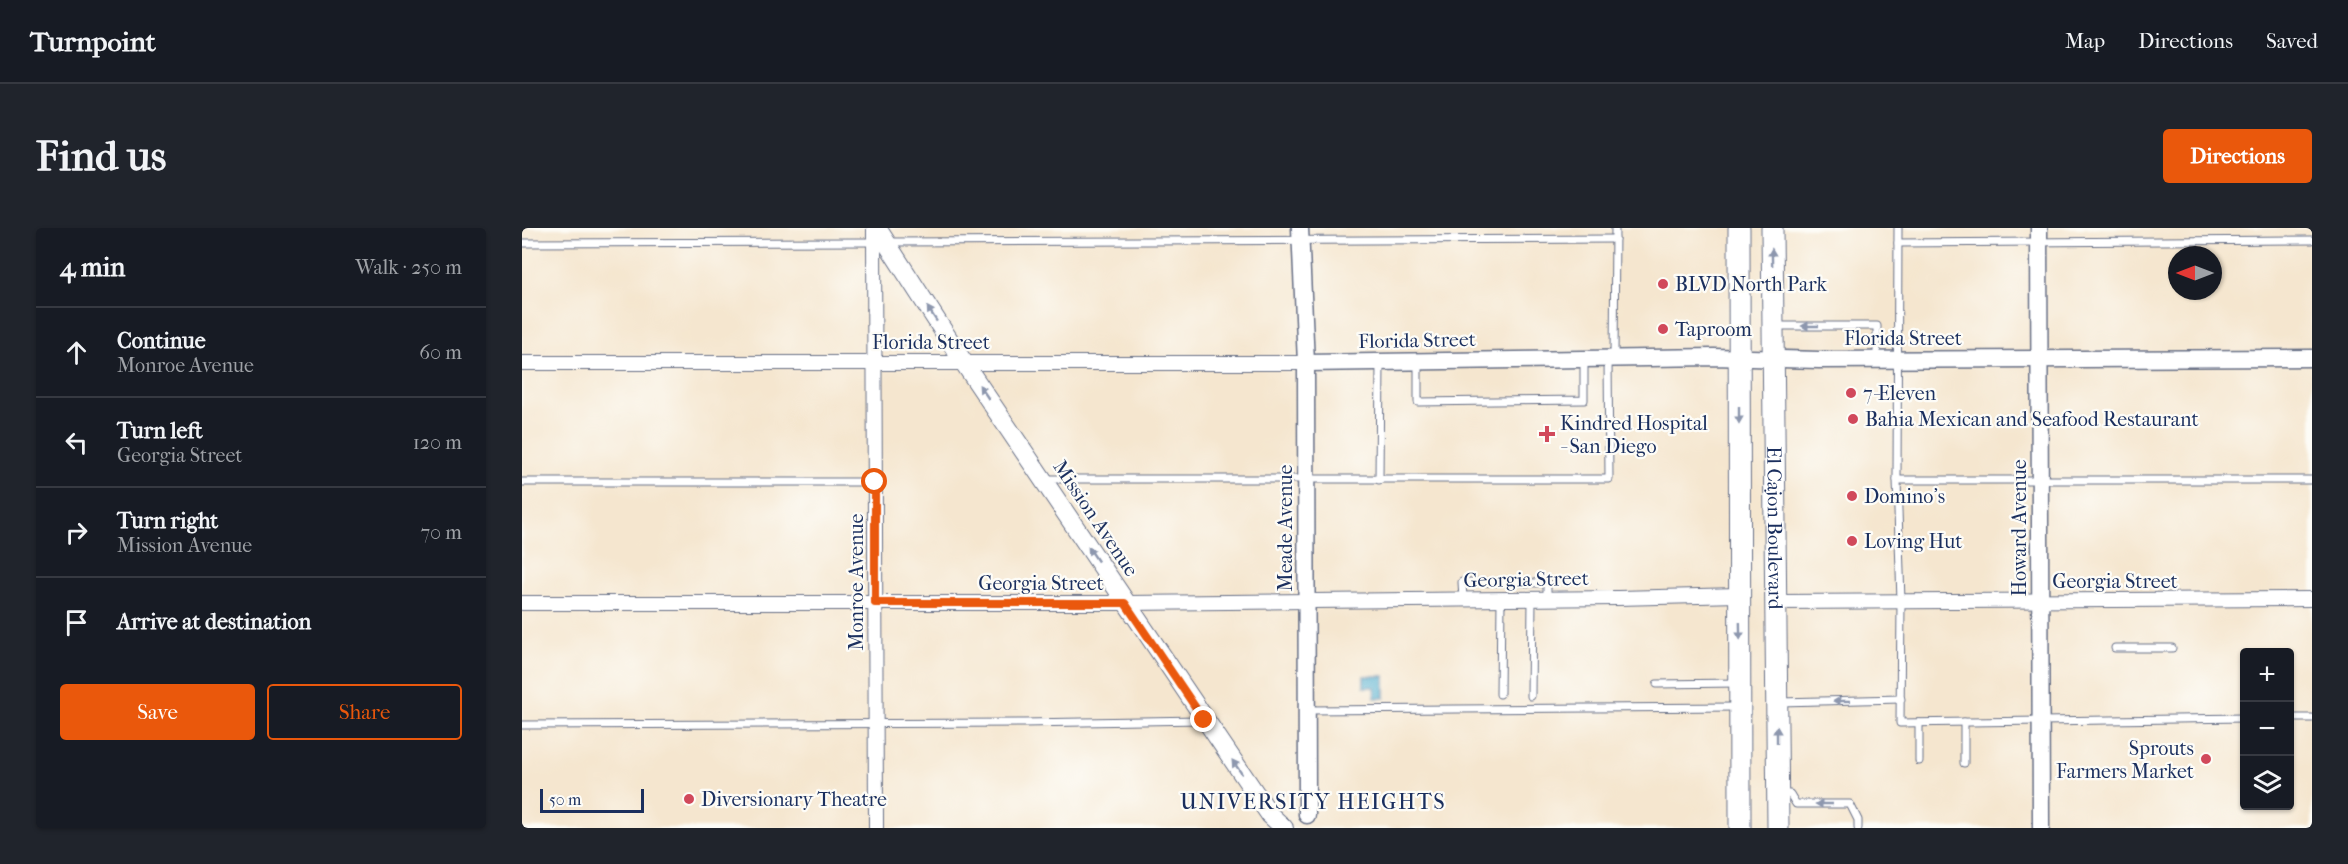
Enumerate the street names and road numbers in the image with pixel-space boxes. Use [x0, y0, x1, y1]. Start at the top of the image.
street label: Florida Street [1844, 327, 1962, 350]
street label: Florida Street [1358, 328, 1476, 353]
street label: Florida Street [872, 331, 990, 354]
street label: El Cajon Boulevard [1762, 446, 1787, 611]
street label: Mission Avenue [1048, 456, 1143, 581]
street label: Howard Avenue [2008, 459, 2031, 597]
street label: Meade Avenue [1274, 464, 1297, 591]
street label: Monroe Avenue [845, 513, 868, 650]
street label: Georgia Street [1463, 567, 1589, 592]
street label: Georgia Street [2052, 570, 2178, 593]
street label: Georgia Street [978, 572, 1104, 595]

